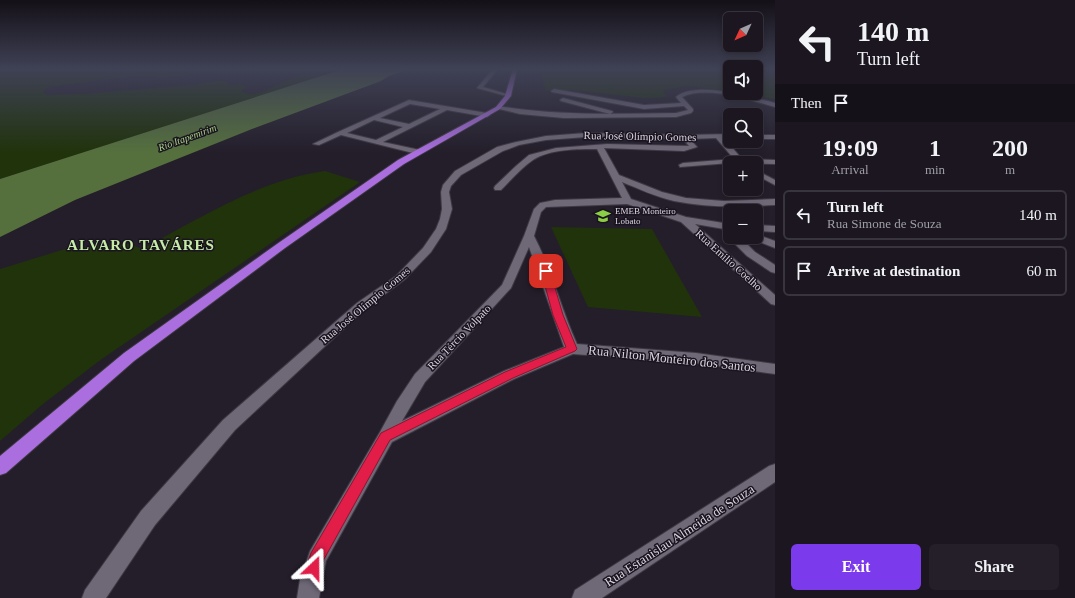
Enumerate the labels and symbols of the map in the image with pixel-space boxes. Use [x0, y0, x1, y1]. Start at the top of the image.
north arrow [723, 12, 763, 52]
water label: Rio Itapemirim [156, 122, 218, 153]
street label: Rua José Olímpio Gomes [584, 129, 696, 143]
place label: EMEB Monteiro Lobato [615, 206, 676, 226]
school or university icon: EMEB Monteiro Lobato [594, 207, 612, 225]
street label: Rua Emilio Coelho [693, 227, 765, 293]
district label: ALVARO TAVÁRES [67, 237, 215, 253]
pin [529, 254, 563, 288]
street label: Rua José Olímpio Gomes [318, 264, 412, 346]
street label: Rua Tércio Volpato [425, 302, 493, 372]
street label: Rua Nilton Monteiro dos Santos [587, 342, 756, 375]
street label: Rua Estanislau Almeida de Souza [602, 481, 757, 589]
position arrow [293, 547, 335, 589]

